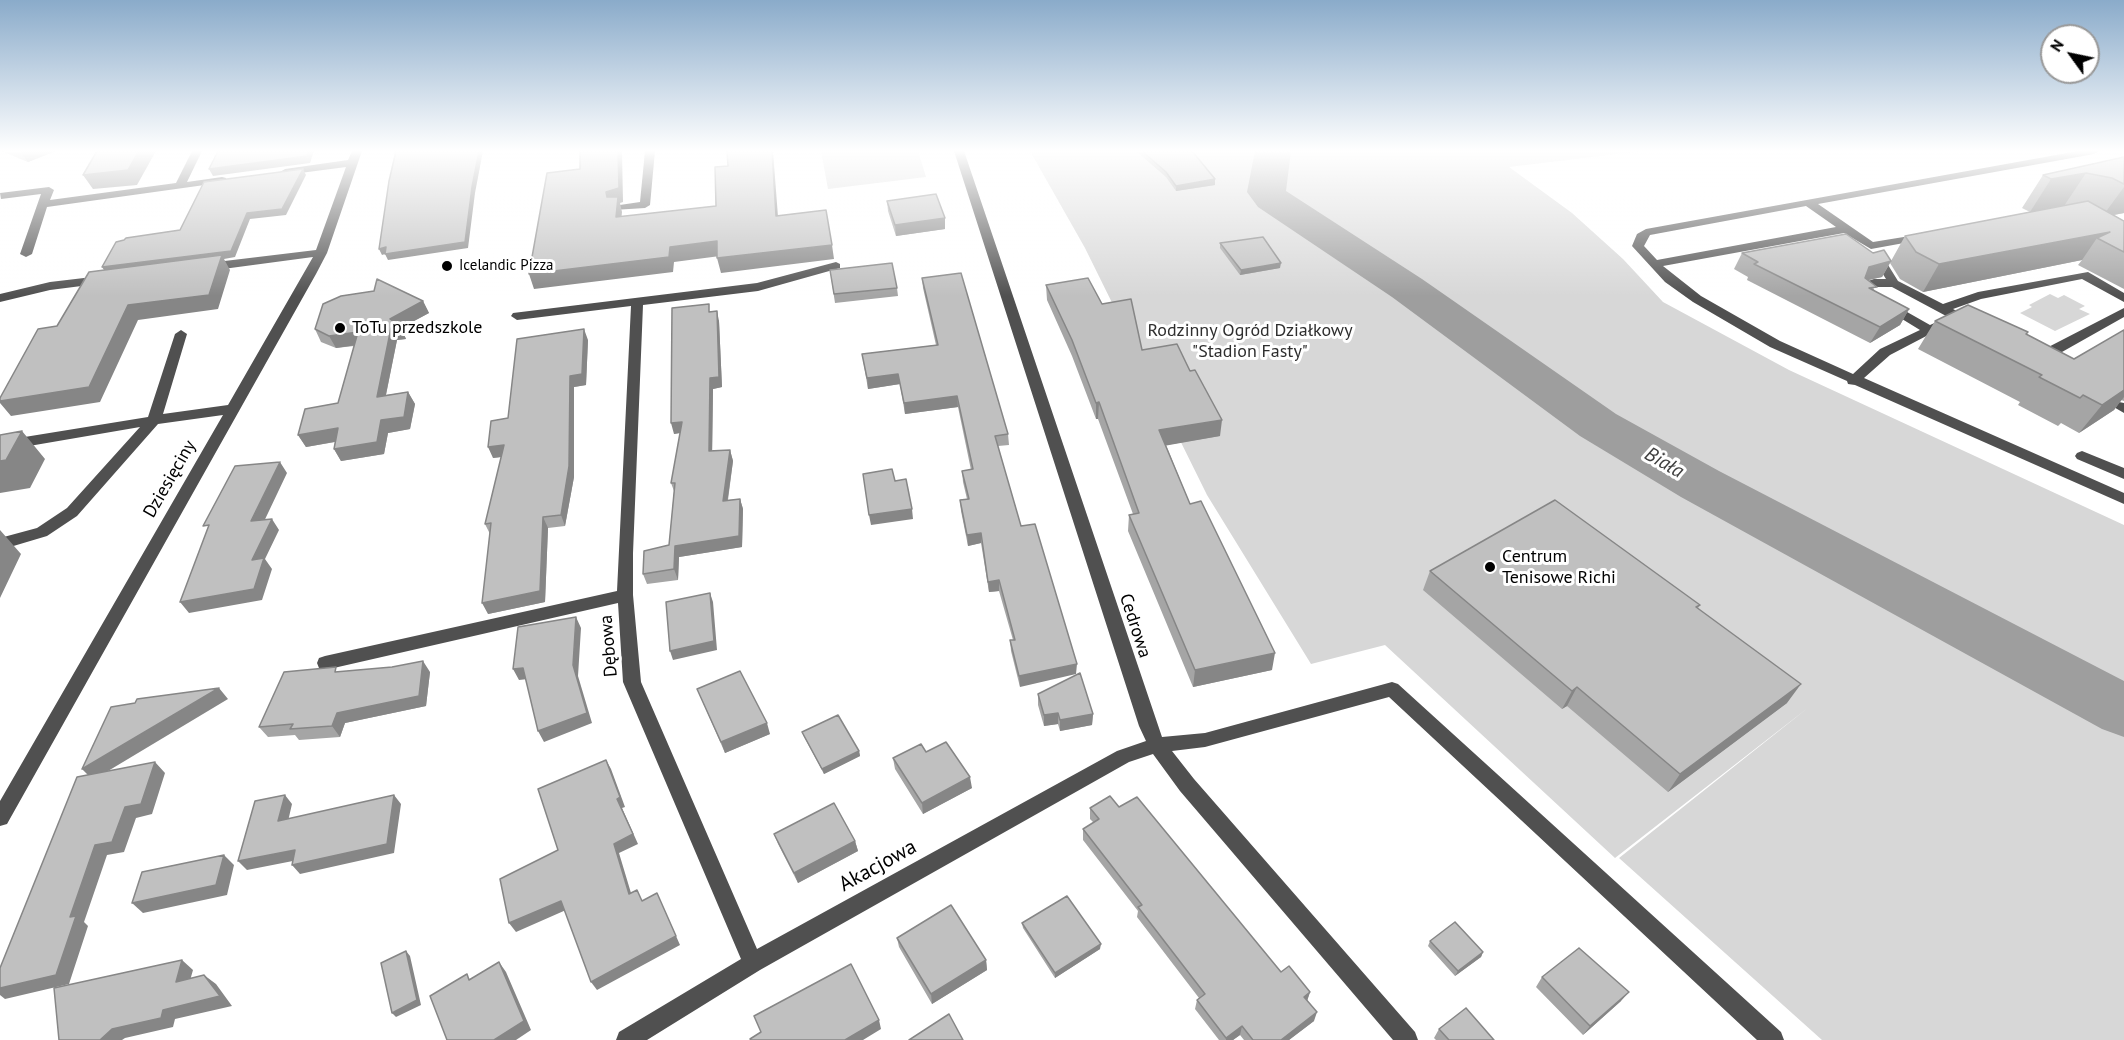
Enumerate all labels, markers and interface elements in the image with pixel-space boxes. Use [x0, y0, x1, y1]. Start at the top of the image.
north arrow [2040, 24, 2100, 84]
text: N [2045, 35, 2068, 55]
place label: Icelandic Pizza [459, 257, 554, 275]
marker: Icelandic Pizza [440, 259, 454, 273]
place label: ToTu przedszkole [352, 317, 482, 339]
park label: Rodzinny Ogród Działkowy "Stadion Fasty" [1147, 320, 1353, 362]
marker: ToTu przedszkole [333, 321, 347, 335]
street label: Dziesięciny [139, 436, 201, 522]
water label: Biała [1640, 442, 1688, 484]
place label: Centrum Tenisowe Richi [1502, 546, 1616, 588]
marker: Centrum Tenisowe Richi [1483, 560, 1497, 574]
street label: Cedrowa [1114, 591, 1156, 661]
street label: Dębowa [596, 614, 622, 678]
street label: Akacjowa [835, 834, 921, 898]

